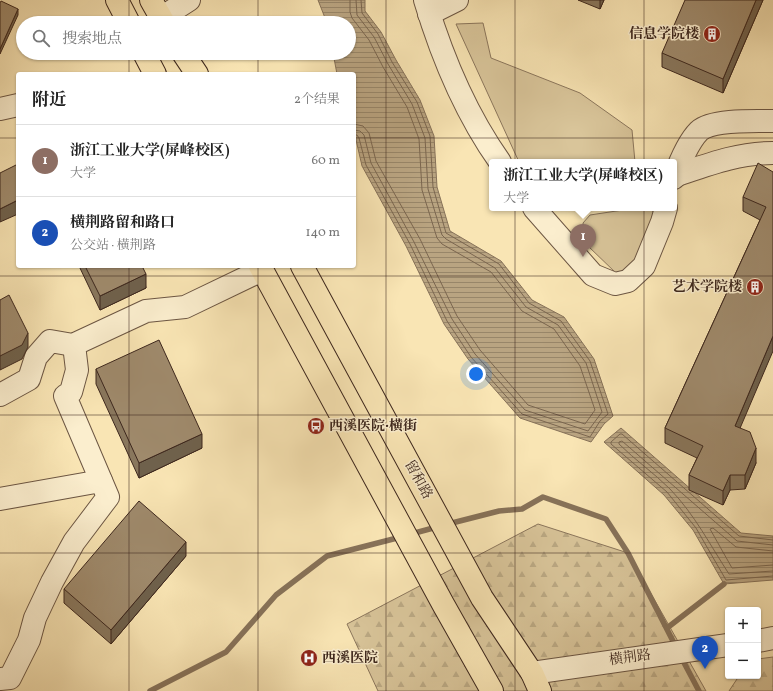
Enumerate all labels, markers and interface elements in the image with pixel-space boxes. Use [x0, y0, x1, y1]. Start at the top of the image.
search box [16, 16, 356, 60]
building icon: 信息学院楼 [702, 24, 722, 44]
place label: 信息学院楼 [629, 25, 699, 44]
icon: search [30, 27, 52, 49]
text: 搜索地点 [62, 29, 122, 50]
text: 附近 [32, 89, 66, 112]
text: 2个结果 [294, 91, 340, 109]
text: 浙江工业大学(屏峰校区) [70, 141, 230, 162]
text: 1 [42, 152, 48, 170]
text: 60 m [312, 152, 340, 170]
popup [489, 159, 677, 211]
text: 大学 [70, 165, 96, 183]
text: 浙江工业大学(屏峰校区) [503, 166, 663, 187]
text: 大学 [503, 190, 529, 208]
text: 横荆路留和路口 [70, 213, 175, 234]
text: 2 [42, 224, 48, 242]
text: 140 m [306, 224, 340, 242]
pin: 1 [570, 224, 596, 257]
text: 公交站 · 横荆路 [70, 237, 156, 255]
building icon: 艺术学院楼 [745, 277, 765, 297]
place label: 艺术学院楼 [672, 278, 742, 297]
your location [466, 364, 486, 384]
bus stop icon: 西溪医院·横街 [306, 416, 326, 436]
place label: 西溪医院·横街 [329, 417, 417, 436]
street label: 留和路 [400, 457, 436, 503]
map controls [725, 607, 761, 679]
button: + [725, 607, 761, 643]
pin: 2 [692, 636, 718, 669]
button: − [725, 643, 761, 679]
street label: 横荆路 [608, 646, 652, 670]
hospital icon: 西溪医院 [299, 648, 319, 668]
place label: 西溪医院 [322, 649, 378, 668]

